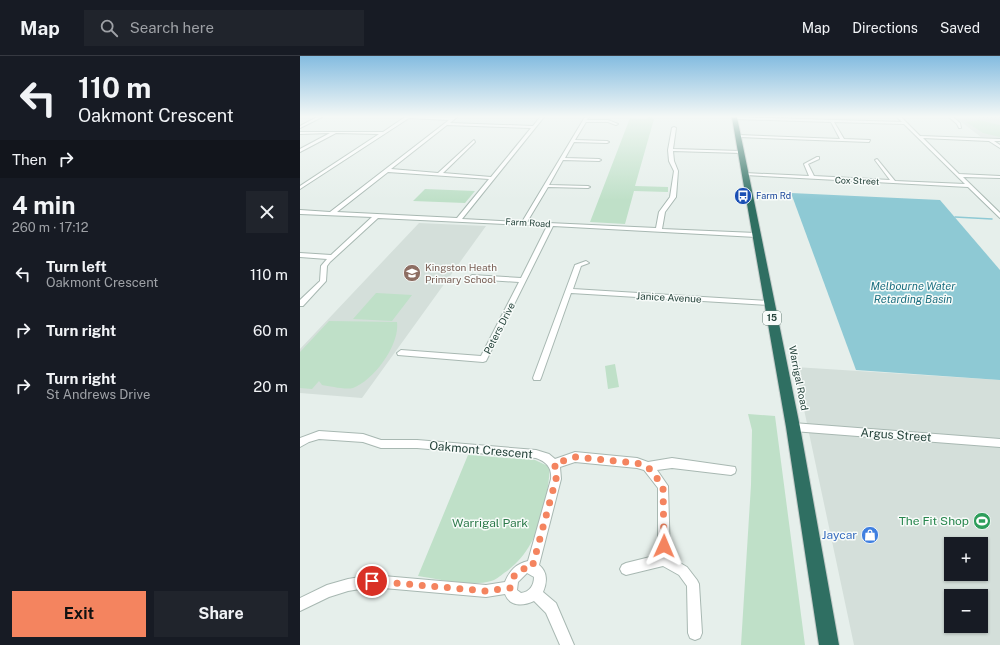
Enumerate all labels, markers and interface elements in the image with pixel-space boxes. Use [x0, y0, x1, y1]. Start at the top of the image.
search box [84, 10, 364, 46]
text: Map [20, 17, 60, 39]
icon: search [98, 17, 120, 39]
text: Search here [130, 19, 214, 36]
text: Map [802, 20, 830, 36]
text: Directions [852, 20, 918, 36]
text: Saved [940, 20, 980, 36]
text: 110 m [78, 71, 151, 104]
icon: left [12, 72, 64, 124]
text: Oakmont Crescent [78, 105, 234, 126]
icon: right [55, 148, 77, 170]
text: Then [12, 151, 47, 168]
street label: Cox Street [835, 174, 880, 187]
bus stop icon: Farm Rd [733, 186, 753, 206]
place label: Farm Rd [756, 190, 791, 201]
text: 4 min [12, 191, 75, 219]
button: close [246, 191, 288, 233]
street label: Farm Road [505, 216, 551, 229]
text: 260 m · 17:12 [12, 220, 88, 235]
text: Turn left [46, 258, 107, 275]
place label: Kingston Heath Primary School [425, 261, 497, 285]
icon: left [12, 263, 34, 285]
school or university icon: Kingston Heath Primary School [402, 263, 422, 283]
text: 110 m [250, 266, 288, 283]
text: Oakmont Crescent [46, 275, 158, 290]
water label: Melbourne Water Retarding Basin [871, 280, 956, 305]
street label: Janice Avenue [636, 289, 702, 305]
street label: Peters Drive [481, 300, 517, 356]
road number: 15 [763, 311, 781, 325]
icon: right [12, 319, 34, 341]
text: Turn right [46, 322, 116, 339]
text: 60 m [253, 322, 288, 339]
street label: Warrigal Road [787, 345, 811, 411]
text: Turn right [46, 370, 116, 387]
icon: right [12, 375, 34, 397]
text: 20 m [253, 378, 288, 395]
text: St Andrews Drive [46, 387, 150, 402]
street label: Argus Street [860, 426, 932, 444]
street label: Oakmont Crescent [429, 439, 534, 462]
sports icon: The Fit Shop [972, 511, 992, 531]
place label: The Fit Shop [899, 514, 969, 528]
park label: Warrigal Park [452, 516, 528, 530]
position arrow [643, 525, 685, 567]
shop icon: Jaycar [860, 525, 880, 545]
place label: Jaycar [822, 528, 857, 542]
map controls [944, 537, 988, 633]
button: + [944, 537, 988, 581]
pin [355, 564, 389, 598]
icon: arrive [361, 570, 383, 592]
button: − [944, 589, 988, 633]
button: Exit [12, 591, 146, 637]
button: Share [154, 591, 288, 637]

